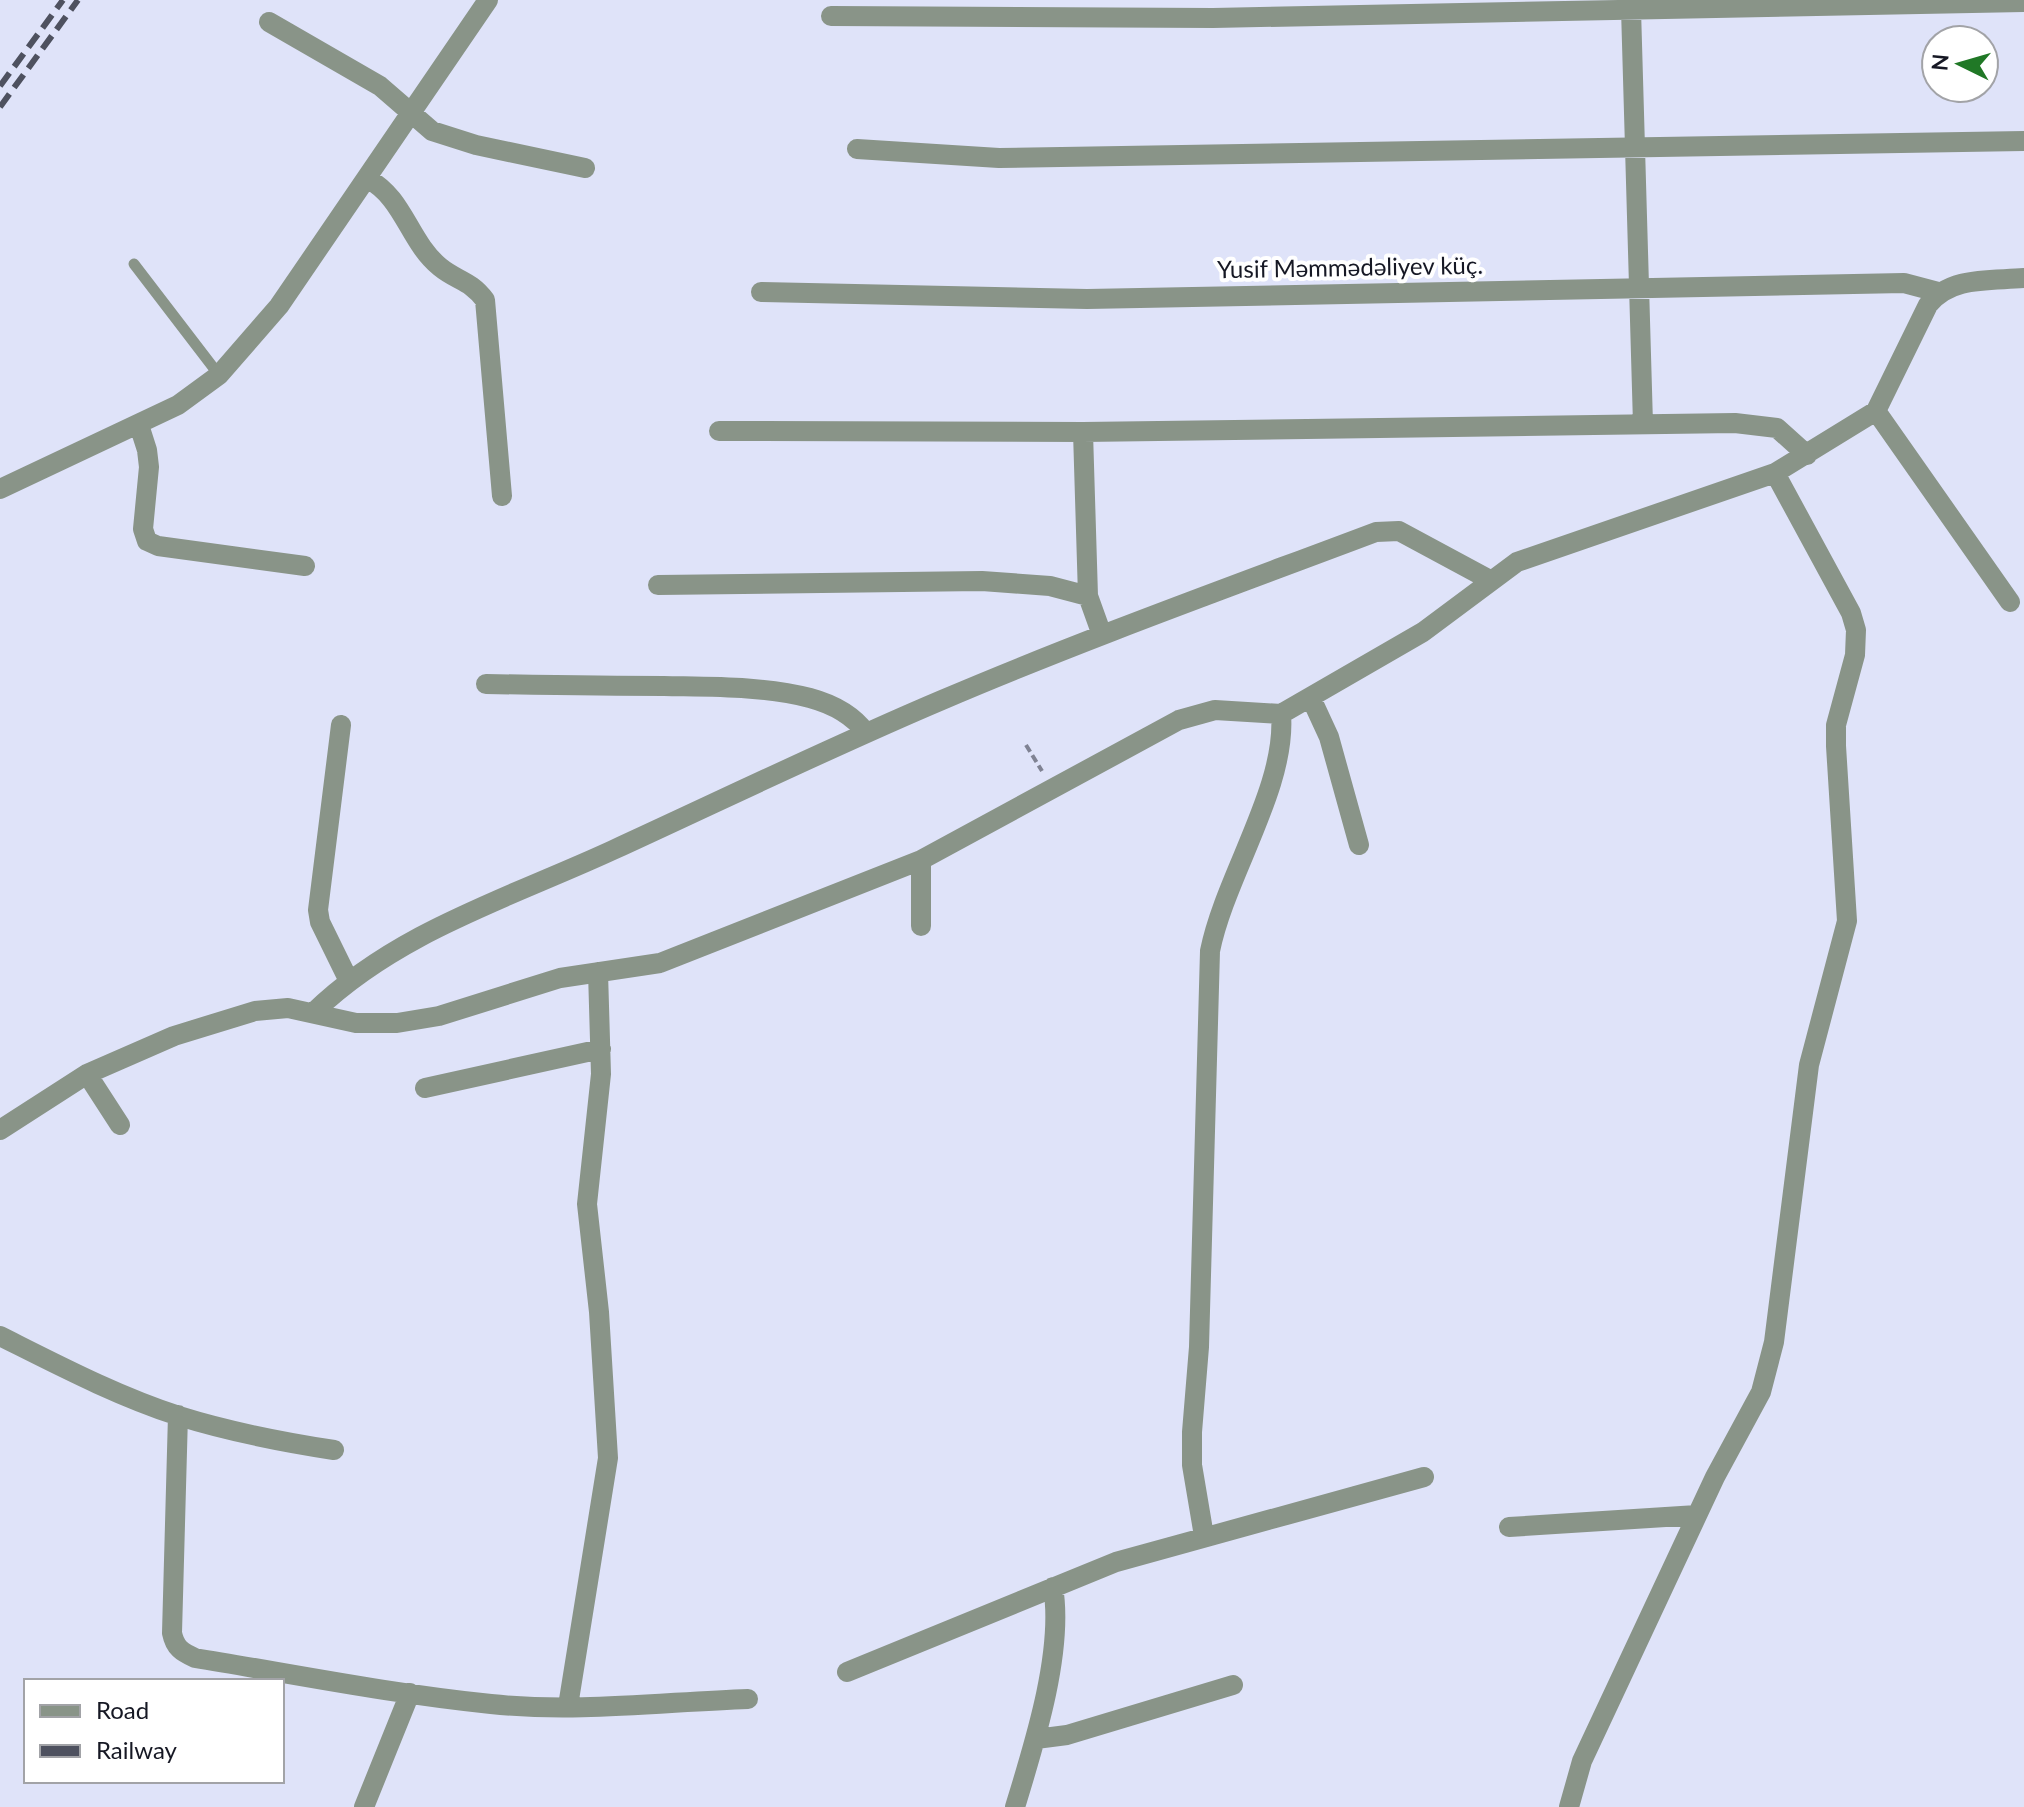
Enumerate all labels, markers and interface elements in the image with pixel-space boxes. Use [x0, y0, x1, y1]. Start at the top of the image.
north arrow [1920, 24, 2000, 104]
text: N [1925, 53, 1954, 72]
street label: Yusif Məmmədəliyev küç. [1217, 250, 1483, 283]
legend [24, 1679, 284, 1783]
text: Road [96, 1695, 149, 1724]
text: Railway [96, 1735, 178, 1764]

